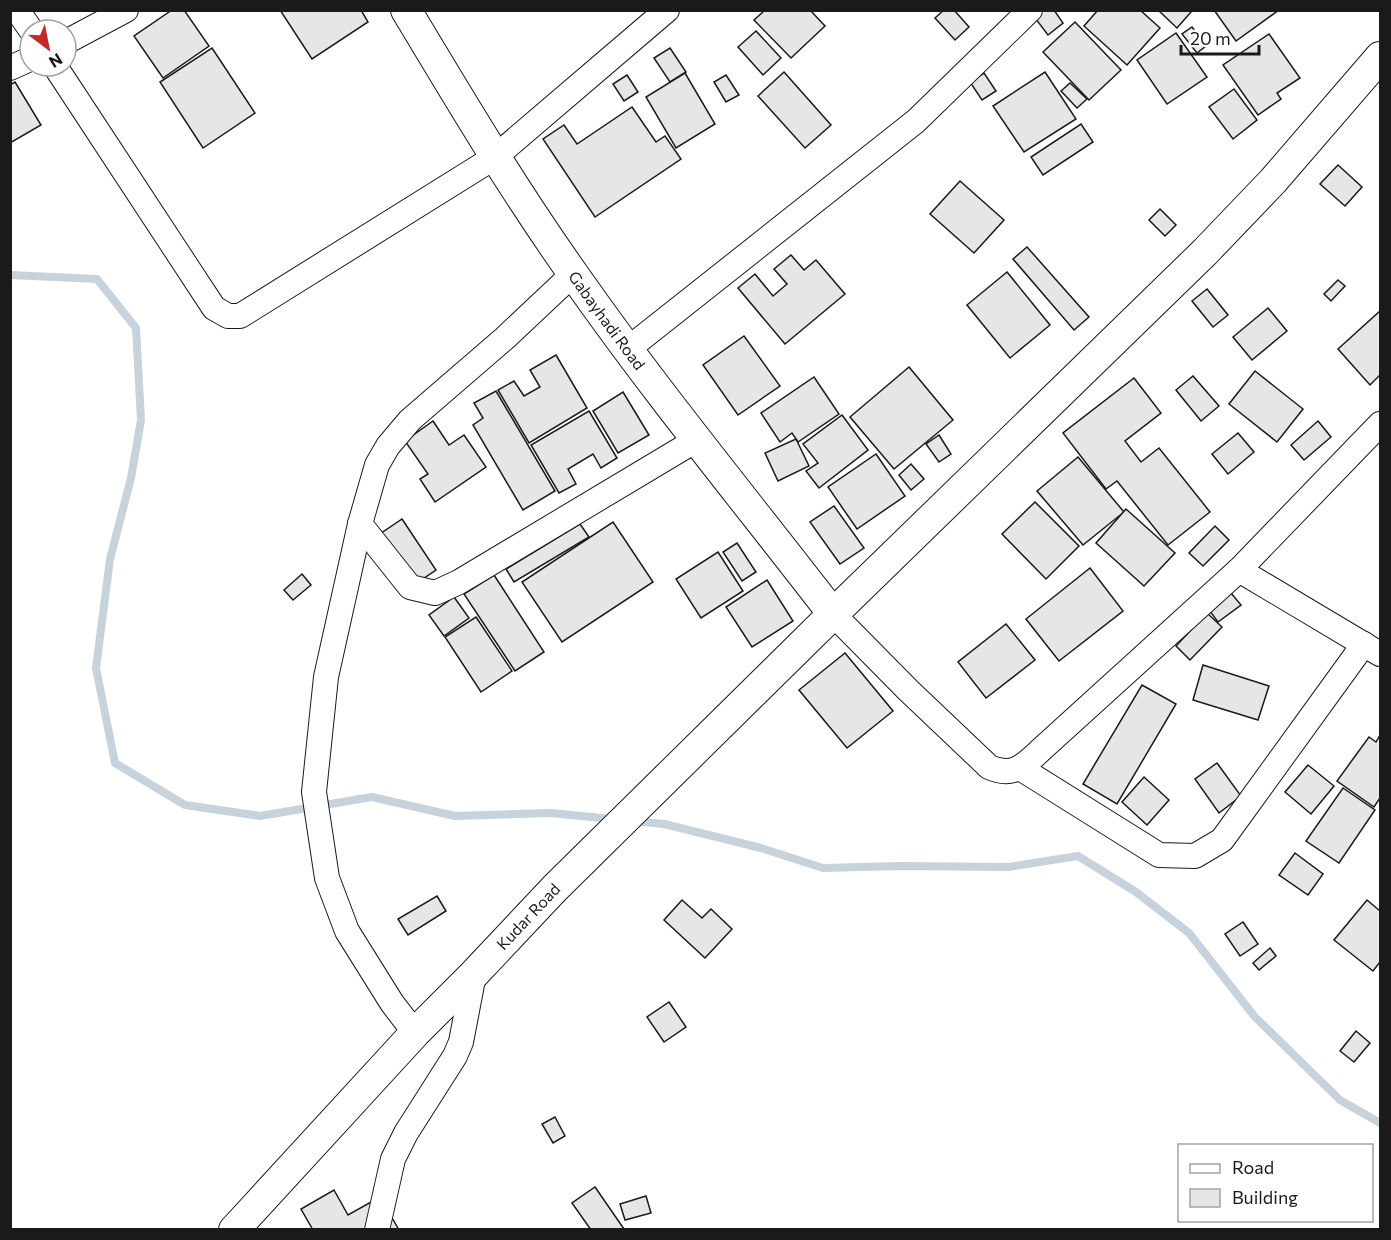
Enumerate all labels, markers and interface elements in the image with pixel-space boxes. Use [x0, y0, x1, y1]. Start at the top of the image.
north arrow [18, 18, 78, 78]
scale bar [1181, 18, 1259, 56]
text: 20 m [1190, 27, 1231, 49]
text: N [46, 50, 66, 72]
street label: Gabayhadi Road [565, 267, 650, 373]
street label: Kudar Road [492, 879, 564, 953]
legend [1178, 1144, 1373, 1222]
text: Road [1232, 1156, 1274, 1178]
text: Building [1232, 1186, 1298, 1208]

